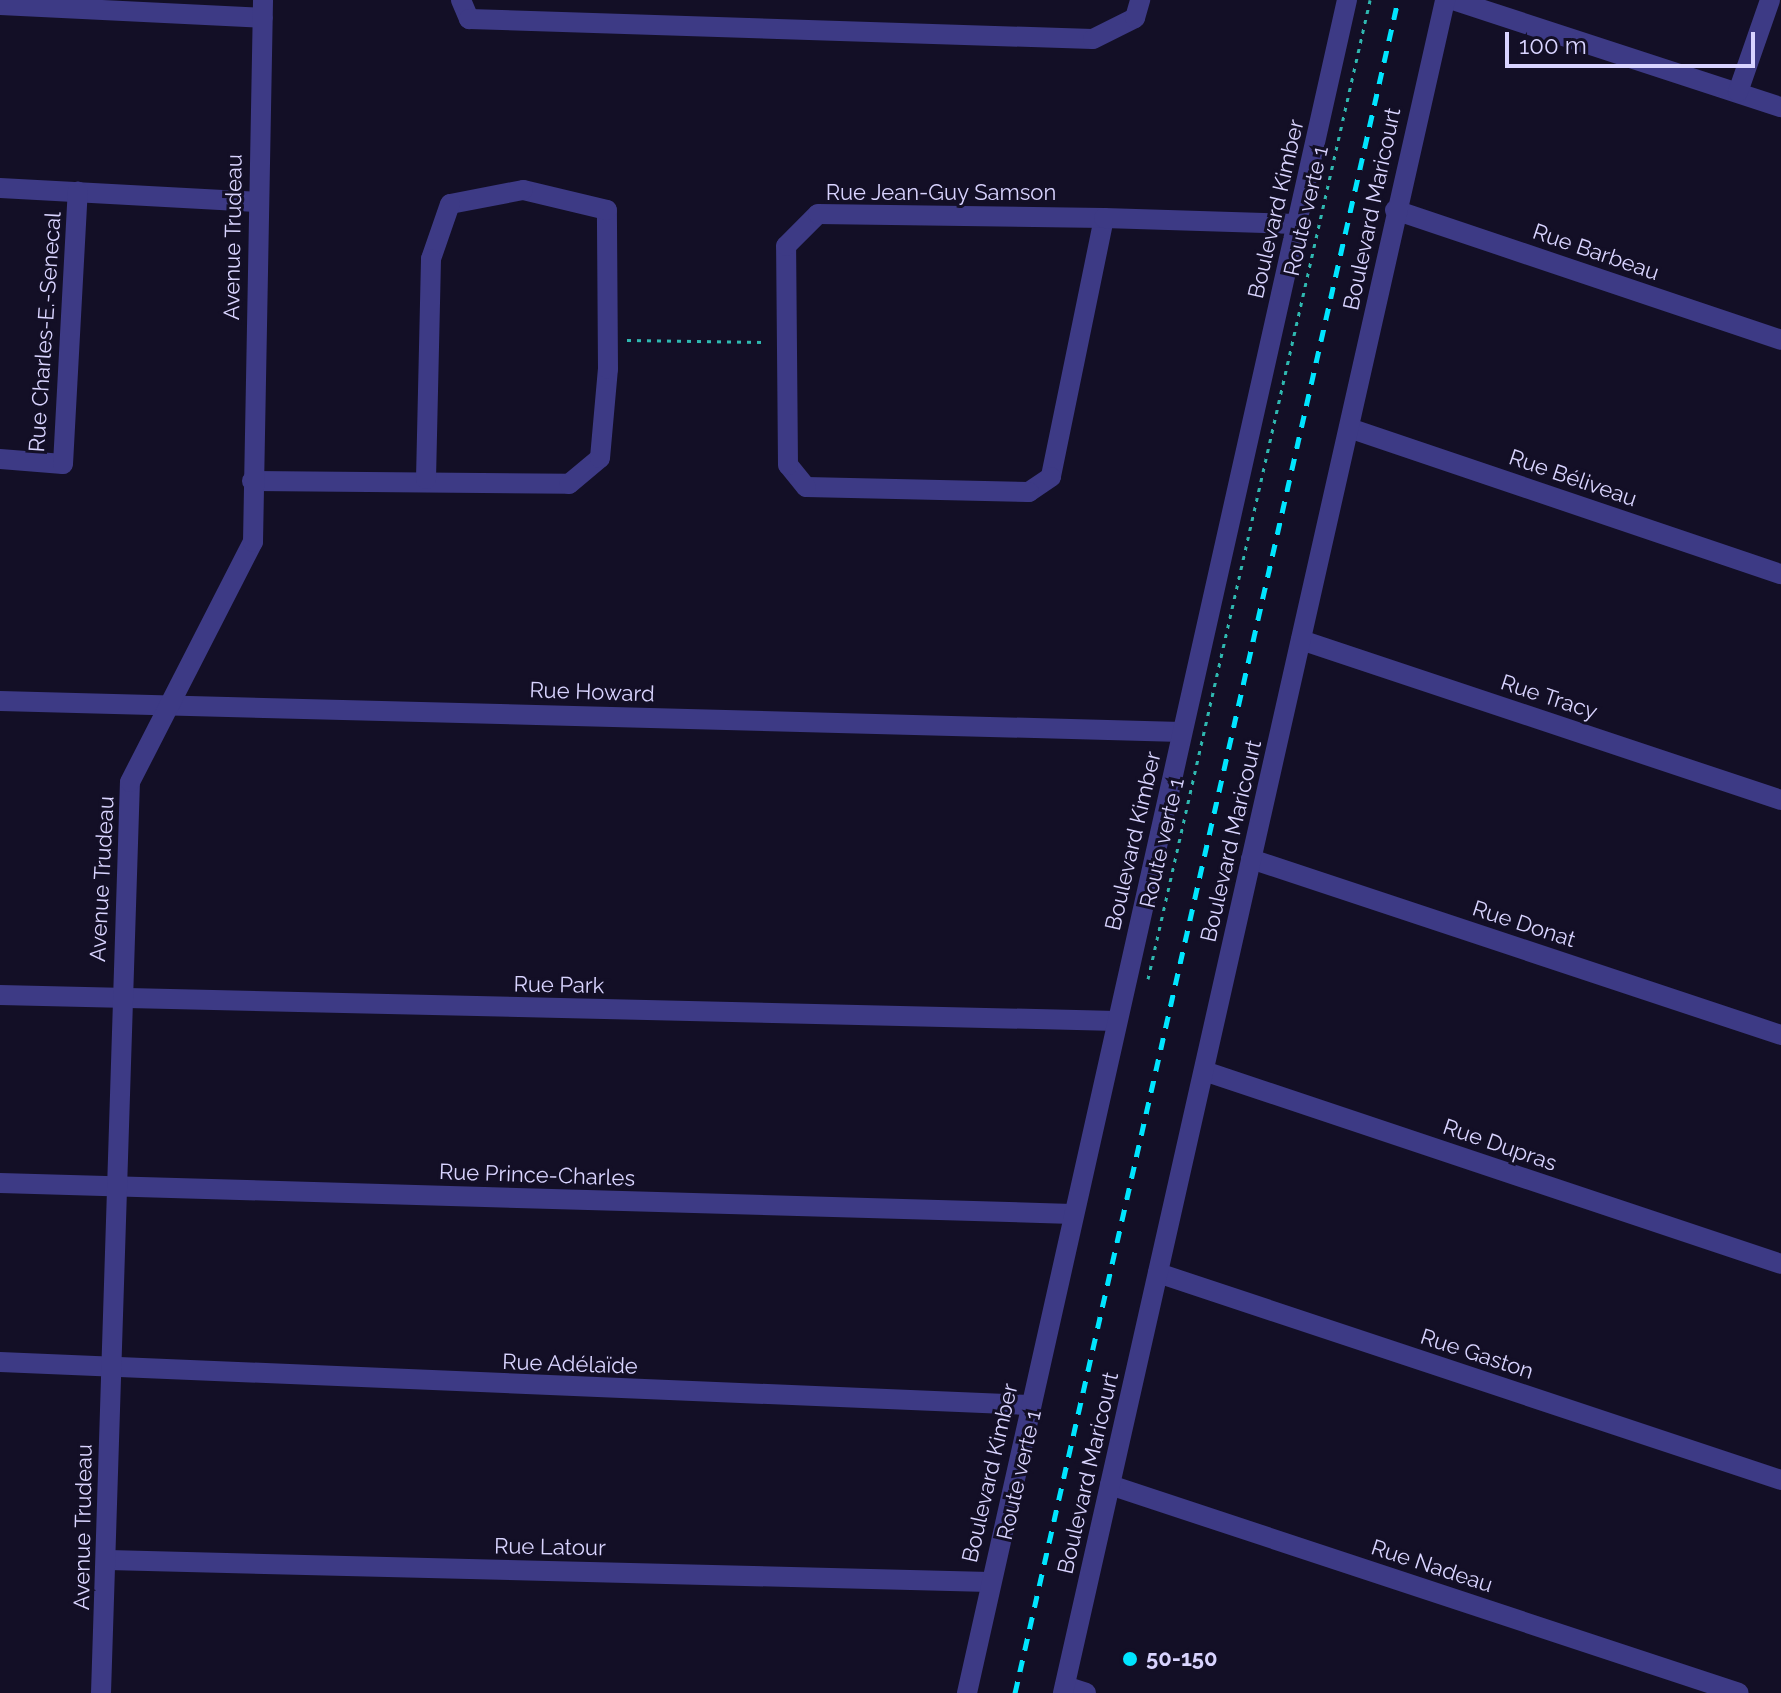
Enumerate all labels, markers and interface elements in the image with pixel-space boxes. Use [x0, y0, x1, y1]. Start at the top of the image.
scale bar [1509, 16, 1759, 66]
text: 100 m [1519, 31, 1587, 60]
street label: Boulevard Maricourt [1338, 105, 1406, 313]
street label: Boulevard Kimber [1243, 117, 1309, 301]
street label: Route verte 1 [1278, 143, 1334, 279]
street label: Avenue Trudeau [218, 153, 248, 321]
street label: Rue Jean-Guy Samson [825, 180, 1057, 206]
street label: Rue Charles-E.-Senecal [23, 211, 67, 453]
street label: Rue Barbeau [1529, 218, 1663, 286]
street label: Rue Béliveau [1506, 444, 1640, 512]
street label: Rue Tracy [1497, 669, 1601, 725]
street label: Rue Howard [529, 677, 655, 707]
street label: Boulevard Maricourt [1195, 737, 1267, 945]
street label: Boulevard Kimber [1100, 749, 1166, 933]
street label: Route verte 1 [1134, 775, 1190, 911]
street label: Avenue Trudeau [84, 795, 120, 963]
street label: Rue Donat [1469, 895, 1579, 953]
street label: Rue Park [513, 971, 605, 999]
street label: Rue Dupras [1440, 1113, 1560, 1177]
street label: Rue Prince-Charles [439, 1158, 635, 1192]
street label: Rue Gaston [1417, 1323, 1537, 1385]
street label: Rue Adélaïde [501, 1348, 639, 1380]
street label: Boulevard Maricourt [1052, 1369, 1124, 1577]
street label: Boulevard Kimber [957, 1381, 1023, 1565]
street label: Route verte 1 [991, 1407, 1047, 1543]
street label: Avenue Trudeau [68, 1443, 98, 1611]
street label: Rue Latour [494, 1533, 606, 1561]
street label: Rue Nadeau [1368, 1534, 1496, 1598]
place label: 50-150 [1146, 1646, 1217, 1672]
marker: 50-150 [1121, 1650, 1139, 1668]

